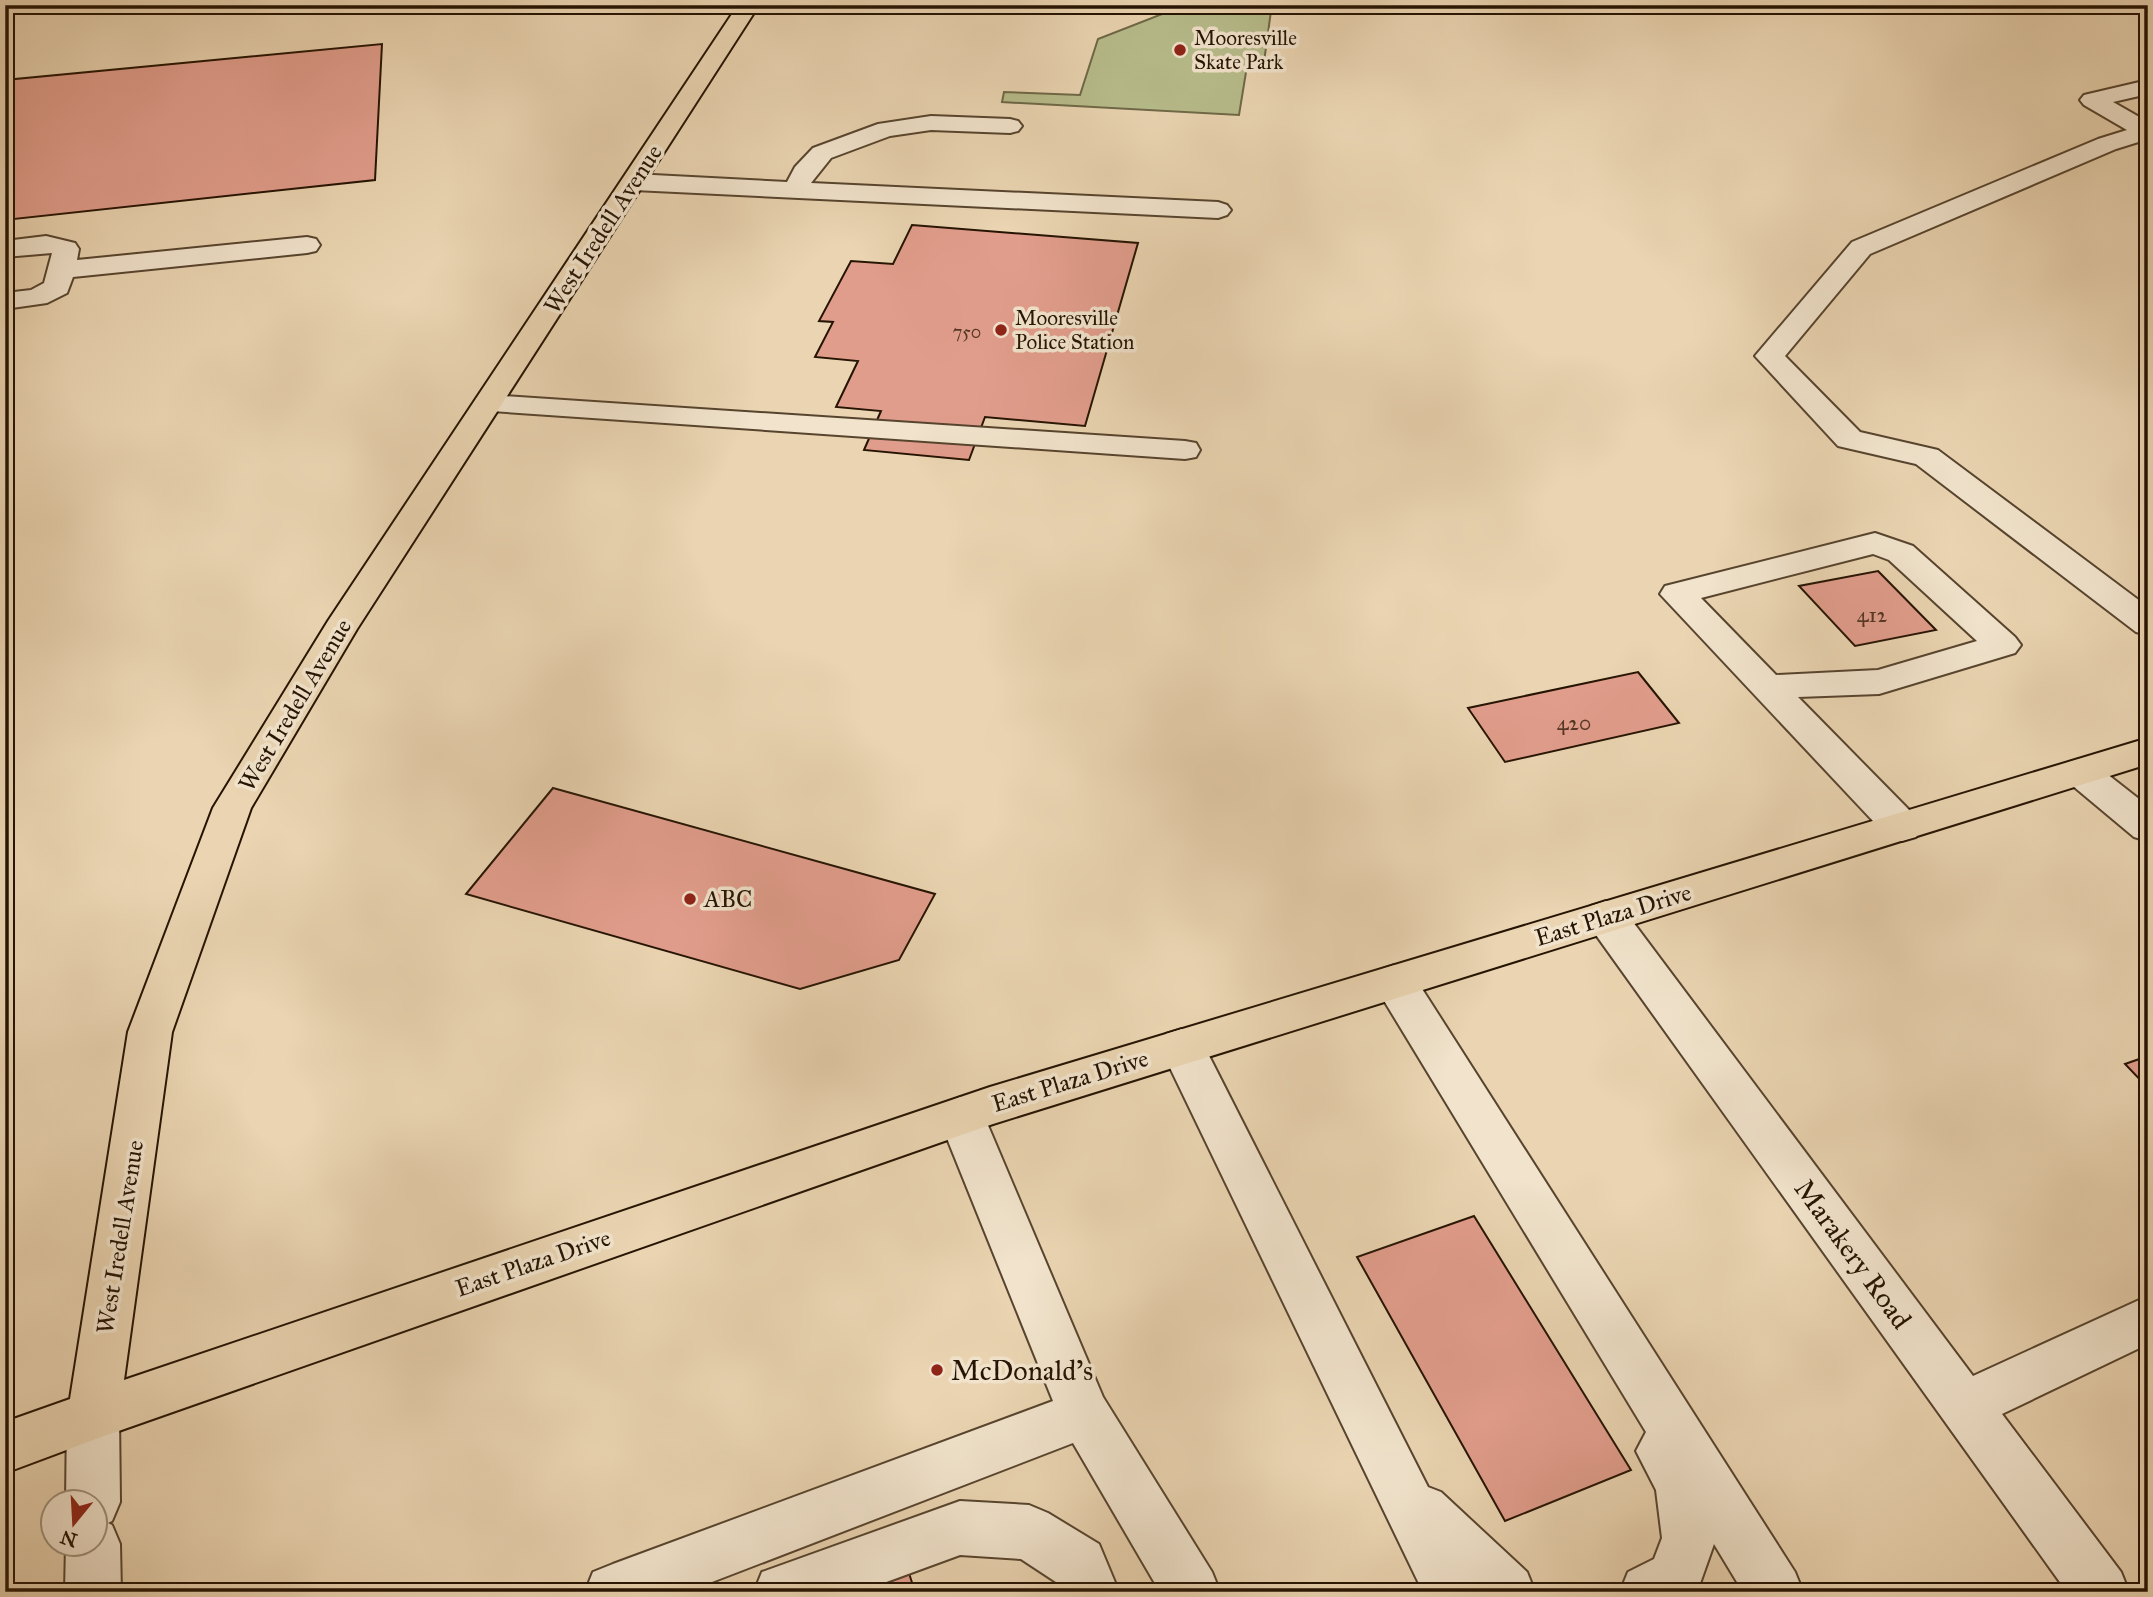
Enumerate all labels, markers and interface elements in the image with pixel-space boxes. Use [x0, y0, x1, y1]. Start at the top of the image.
place label: Mooresville Skate Park [1194, 25, 1297, 75]
marker: Mooresville Skate Park [1172, 42, 1188, 58]
street label: West Iredell Avenue [537, 139, 669, 319]
place label: Mooresville Police Station [1015, 305, 1134, 355]
house number: 750 [953, 321, 981, 343]
marker: Mooresville Police Station [993, 322, 1009, 338]
house number: 412 [1857, 602, 1888, 628]
street label: West Iredell Avenue [232, 613, 358, 797]
house number: 420 [1557, 710, 1591, 736]
street label: East Plaza Drive [1531, 877, 1695, 953]
place label: ABC [703, 884, 752, 914]
marker: ABC [682, 891, 698, 907]
street label: East Plaza Drive [988, 1043, 1152, 1119]
street label: West Iredell Avenue [90, 1138, 150, 1336]
street label: Marakery Road [1787, 1172, 1919, 1336]
street label: East Plaza Drive [452, 1222, 614, 1304]
place label: McDonald's [951, 1353, 1093, 1388]
marker: McDonald's [929, 1362, 945, 1378]
north arrow [38, 1488, 108, 1558]
text: N [58, 1525, 80, 1552]

